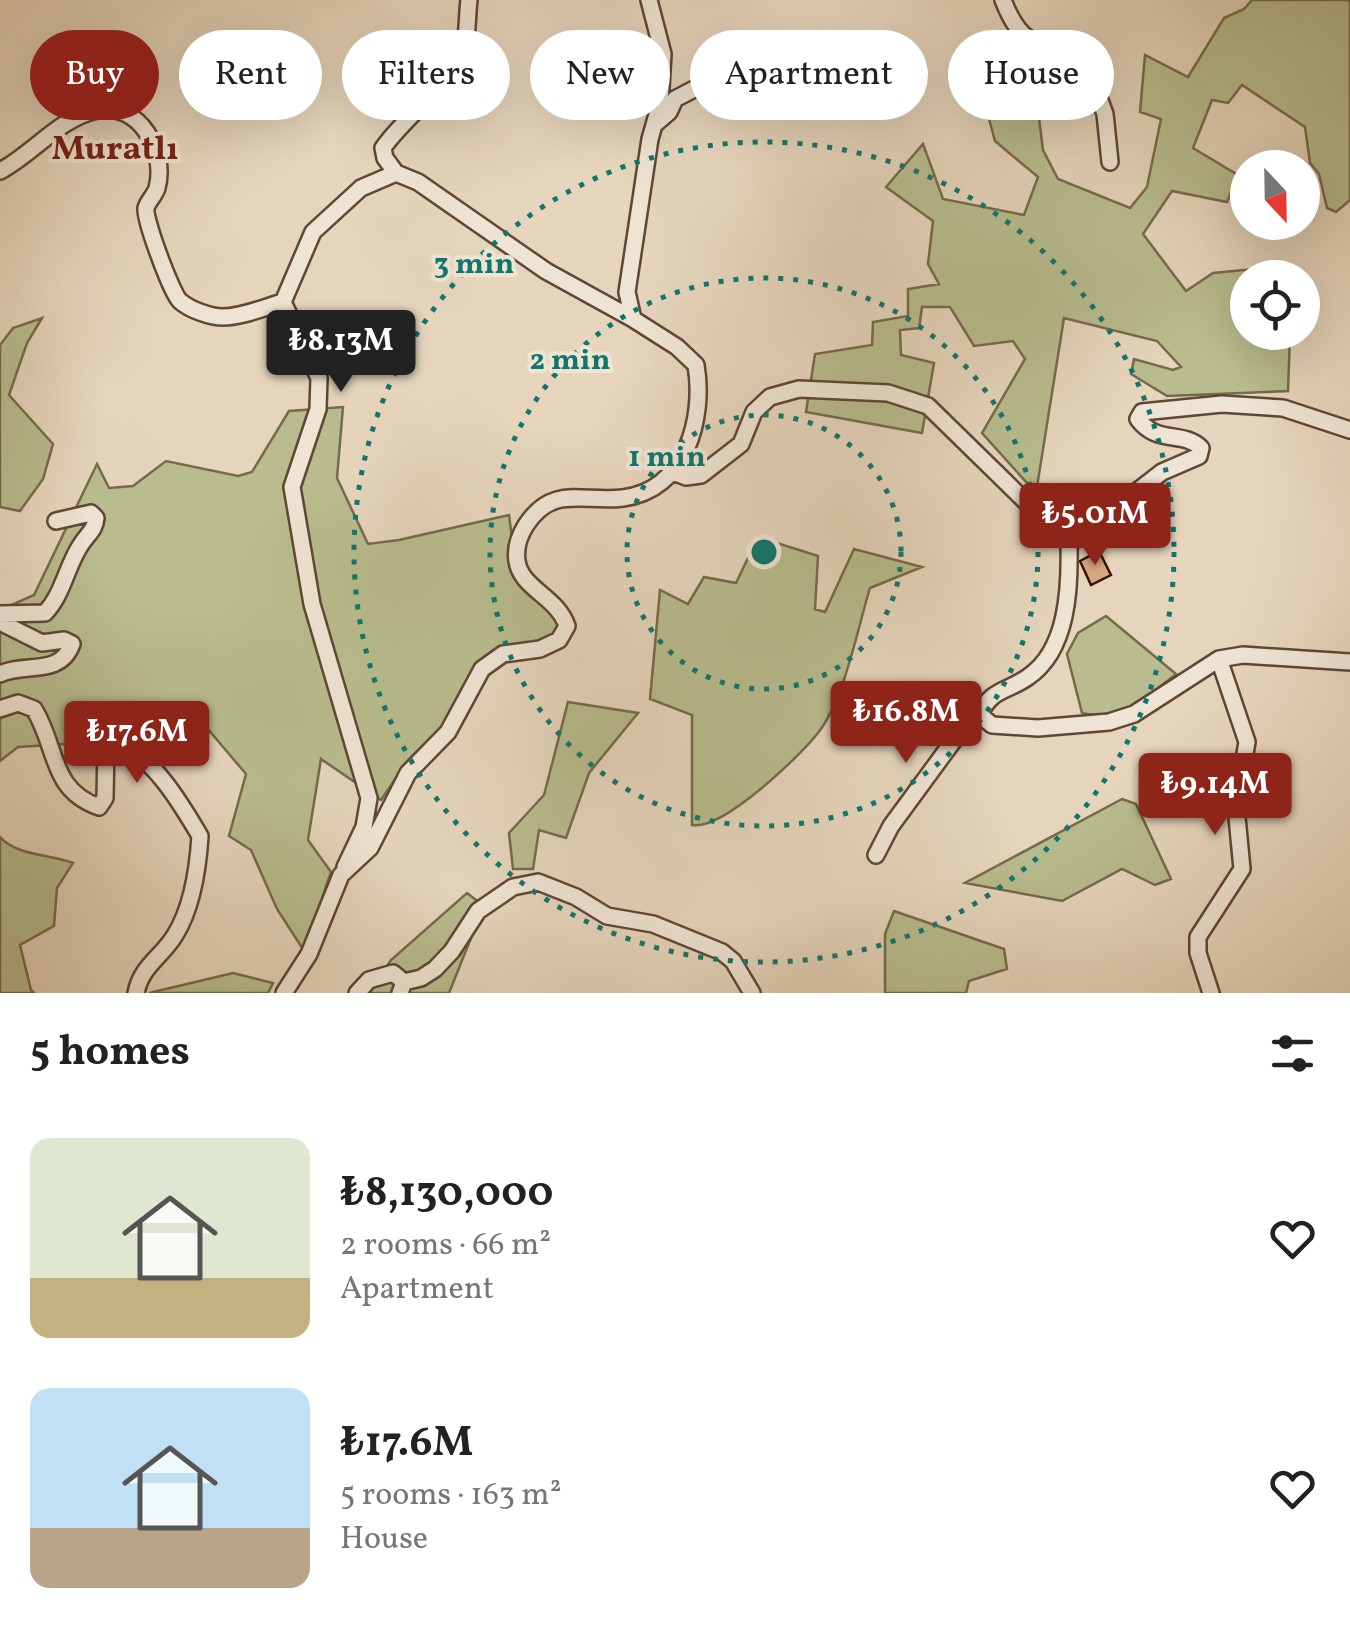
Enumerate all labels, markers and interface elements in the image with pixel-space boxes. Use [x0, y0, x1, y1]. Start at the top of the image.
chip: Buy [30, 30, 159, 120]
chip: Rent [179, 30, 322, 120]
chip: Filters [342, 30, 510, 120]
chip: New [530, 30, 670, 120]
chip: Apartment [690, 30, 928, 120]
chip: House [948, 30, 1114, 120]
district label: Muratlı [51, 126, 179, 174]
north arrow [1230, 150, 1320, 240]
map controls [1230, 150, 1320, 350]
text: 3 min [434, 244, 514, 286]
button: locate [1230, 260, 1320, 350]
pin: ₺8.13M [260, 310, 422, 395]
text: ₺8.13M [288, 320, 394, 364]
text: 2 min [530, 340, 610, 382]
text: 1 min [628, 437, 706, 479]
pin: ₺5.01M [1014, 483, 1176, 568]
text: ₺5.01M [1042, 493, 1148, 537]
centre of rings [746, 534, 782, 570]
pin: ₺16.8M [825, 681, 987, 766]
text: ₺16.8M [853, 691, 959, 735]
pin: ₺17.6M [56, 701, 218, 786]
text: ₺17.6M [86, 711, 188, 755]
pin: ₺9.14M [1134, 753, 1296, 838]
text: ₺9.14M [1161, 763, 1269, 807]
text: 5 homes [30, 1024, 190, 1083]
icon: filters [1265, 1026, 1320, 1081]
text: ₺8,130,000 [340, 1165, 553, 1224]
icon: home [110, 1178, 230, 1298]
icon: heart [1265, 1211, 1320, 1266]
text: 2 rooms · 66 m² [340, 1224, 551, 1268]
text: Apartment [340, 1268, 494, 1312]
text: ₺17.6M [340, 1415, 473, 1474]
icon: home [110, 1428, 230, 1548]
icon: heart [1265, 1461, 1320, 1516]
text: 5 rooms · 163 m² [340, 1474, 562, 1518]
text: House [340, 1518, 428, 1562]

